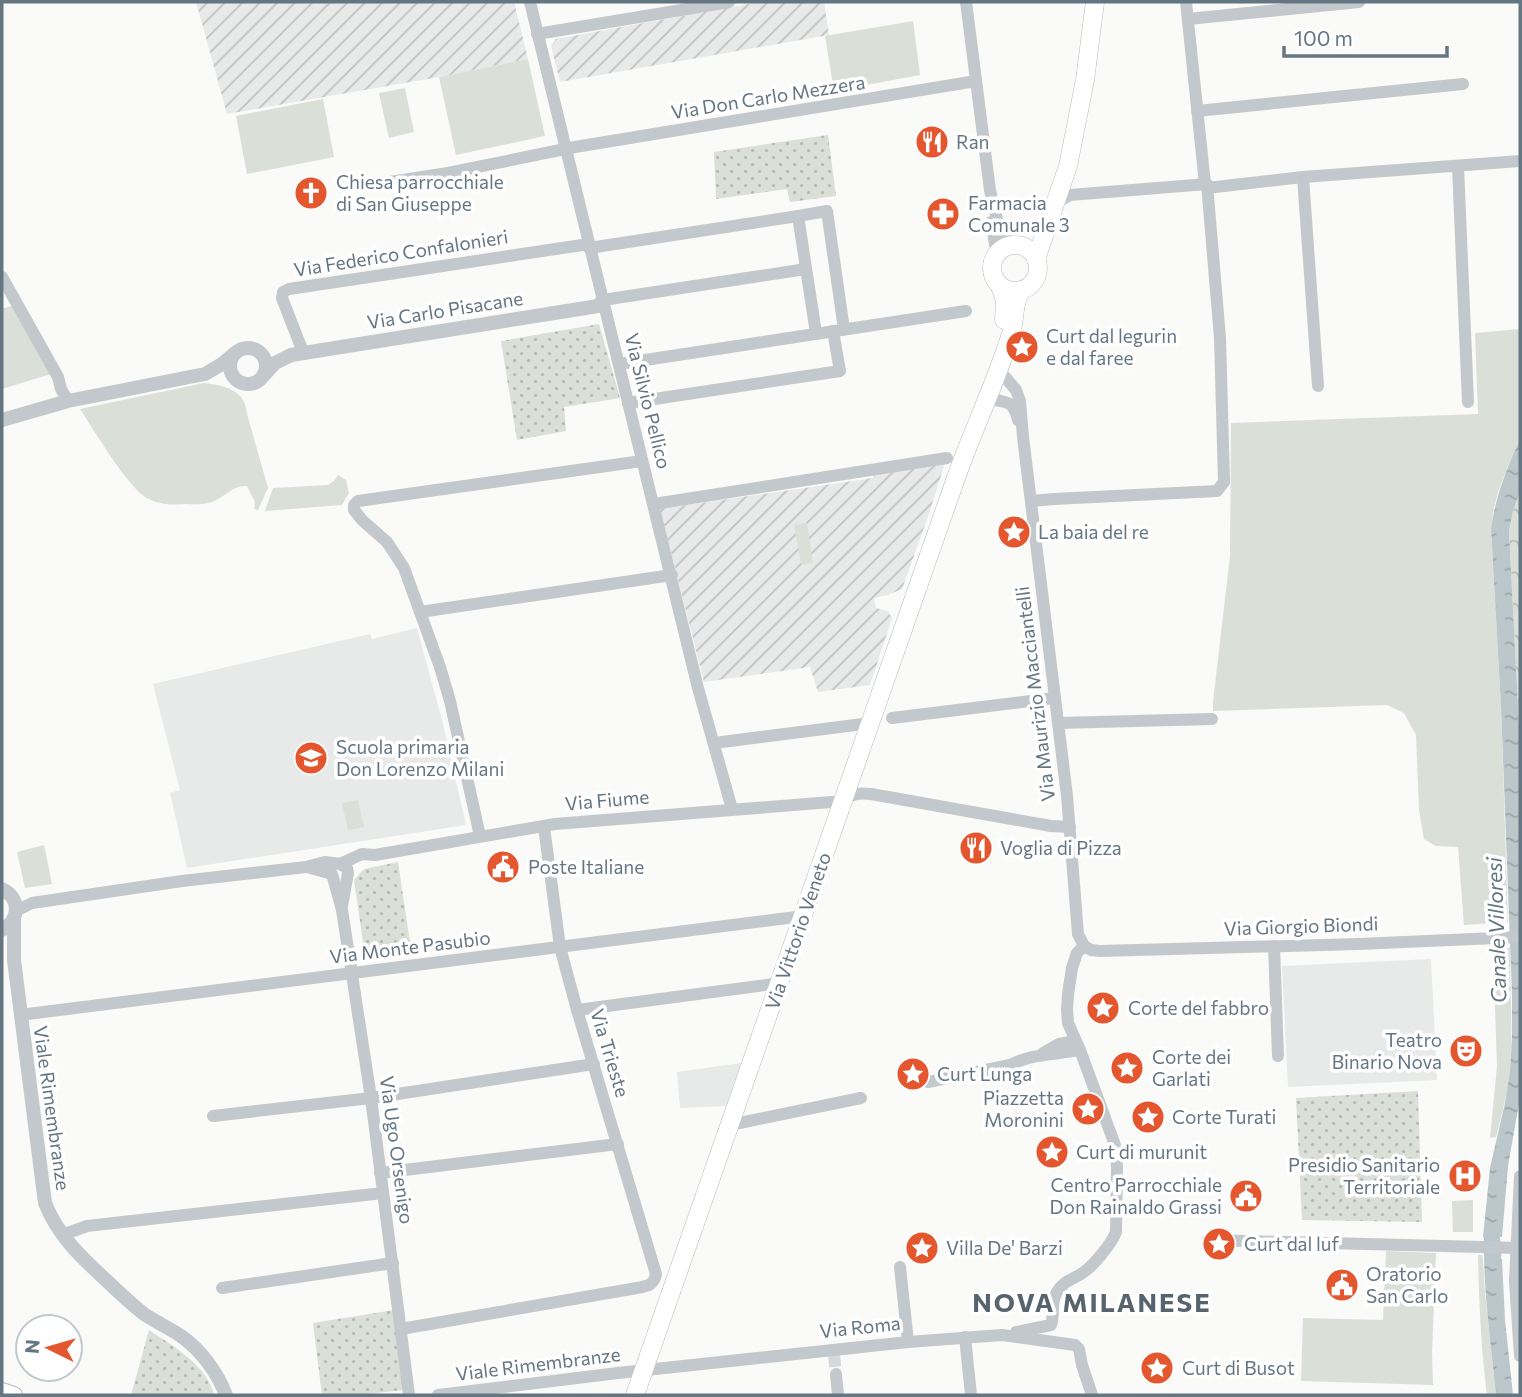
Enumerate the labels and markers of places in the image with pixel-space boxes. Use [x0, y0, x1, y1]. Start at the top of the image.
restaurant icon: Ran [913, 123, 951, 161]
place label: Ran [956, 130, 990, 153]
place label: Chiesa parrocchiale di San Giuseppe [336, 170, 504, 215]
church icon: Chiesa parrocchiale di San Giuseppe [292, 174, 330, 212]
place label: Farmacia Comunale 3 [968, 191, 1070, 236]
pharmacy icon: Farmacia Comunale 3 [924, 195, 962, 233]
place label: Curt dal legurin e dal faree [1046, 324, 1177, 369]
place icon: Curt dal legurin e dal faree [1003, 328, 1041, 366]
place icon: La baia del re [995, 513, 1033, 551]
place label: La baia del re [1038, 520, 1149, 543]
place label: Scuola primaria Don Lorenzo Milani [336, 735, 504, 780]
school or university icon: Scuola primaria Don Lorenzo Milani [292, 739, 330, 777]
restaurant icon: Voglia di Pizza [957, 829, 995, 867]
place label: Voglia di Pizza [1000, 836, 1122, 859]
public building icon: Poste Italiane [484, 848, 522, 886]
place label: Poste Italiane [528, 855, 644, 878]
place icon: Corte del fabbro [1084, 989, 1122, 1027]
place label: Corte del fabbro [1128, 996, 1269, 1019]
place label: Teatro Binario Nova [1332, 1028, 1442, 1073]
theatre icon: Teatro Binario Nova [1447, 1032, 1485, 1070]
place label: Corte dei Garlati [1152, 1045, 1231, 1090]
place icon: Corte dei Garlati [1108, 1049, 1146, 1087]
place icon: Curt Lunga [894, 1055, 932, 1093]
place label: Curt Lunga [937, 1062, 1032, 1085]
place label: Piazzetta Moronini [983, 1086, 1064, 1131]
place icon: Piazzetta Moronini [1069, 1090, 1107, 1128]
place icon: Corte Turati [1129, 1098, 1167, 1136]
place label: Corte Turati [1172, 1105, 1276, 1128]
place icon: Curt di murunit [1033, 1133, 1071, 1171]
place label: Curt di murunit [1076, 1140, 1207, 1163]
place label: Presidio Sanitario Territoriale [1288, 1153, 1440, 1198]
hospital icon: Presidio Sanitario Territoriale [1446, 1157, 1484, 1195]
place label: Centro Parrocchiale Don Rainaldo Grassi [1050, 1173, 1222, 1218]
public building icon: Centro Parrocchiale Don Rainaldo Grassi [1227, 1177, 1265, 1215]
place icon: Curt dal luf [1200, 1225, 1238, 1263]
place icon: Villa De' Barzi [903, 1229, 941, 1267]
place label: Curt dal luf [1244, 1232, 1339, 1255]
place label: Villa De' Barzi [946, 1236, 1063, 1259]
place label: Oratorio San Carlo [1366, 1262, 1448, 1307]
public building icon: Oratorio San Carlo [1323, 1266, 1361, 1304]
place icon: Curt di Busot [1138, 1349, 1176, 1387]
place label: Curt di Busot [1182, 1356, 1295, 1379]

